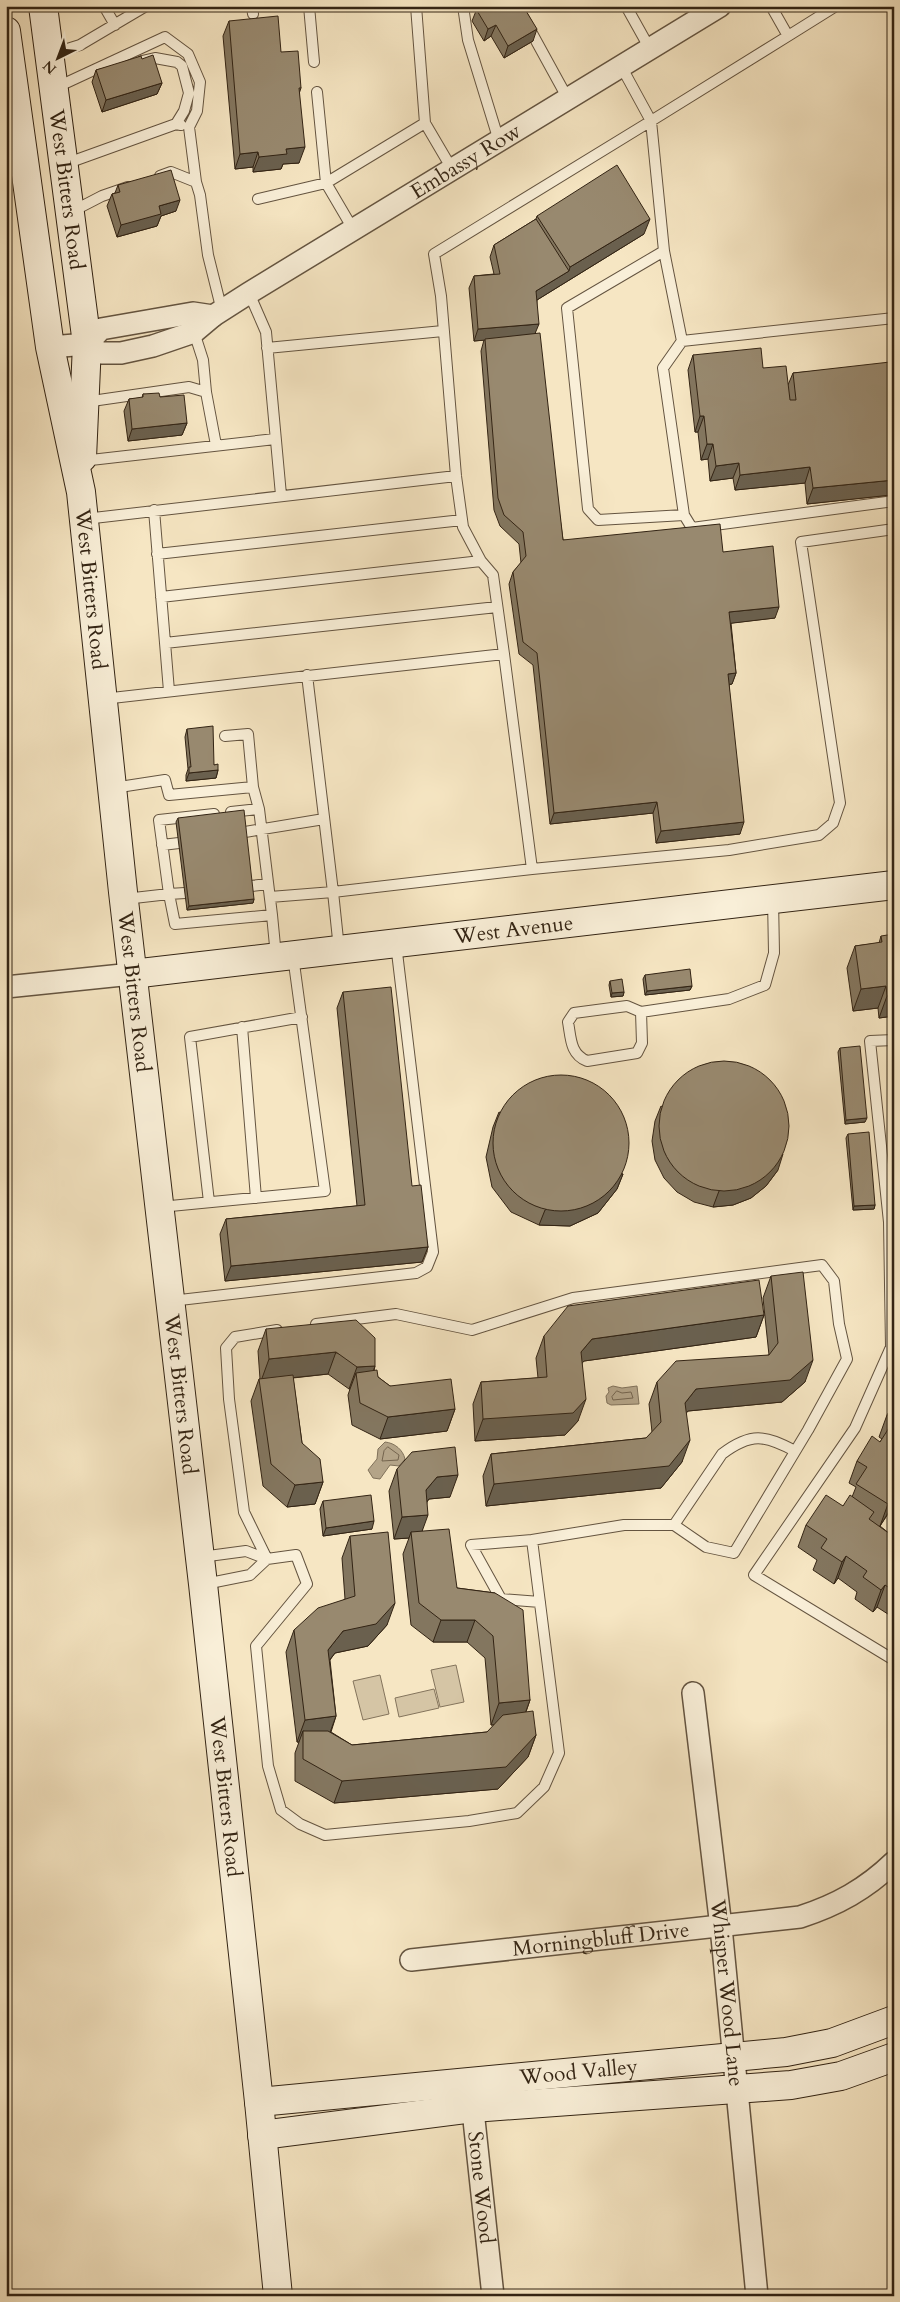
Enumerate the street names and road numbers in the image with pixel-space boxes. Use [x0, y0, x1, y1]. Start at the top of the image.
street label: West Bitters Road [41, 107, 91, 272]
street label: Embassy Row [405, 117, 527, 206]
street label: West Bitters Road [68, 506, 114, 671]
street label: West Bitters Road [110, 909, 158, 1074]
street label: West Avenue [451, 909, 575, 951]
street label: West Bitters Road [157, 1311, 204, 1476]
street label: West Bitters Road [202, 1714, 249, 1879]
street label: Whisper Wood Lane [703, 1897, 750, 2088]
street label: Morningbluff Drive [511, 1915, 691, 1964]
street label: Wood Valley [517, 2052, 639, 2092]
street label: Stone Wood [460, 2130, 501, 2245]

